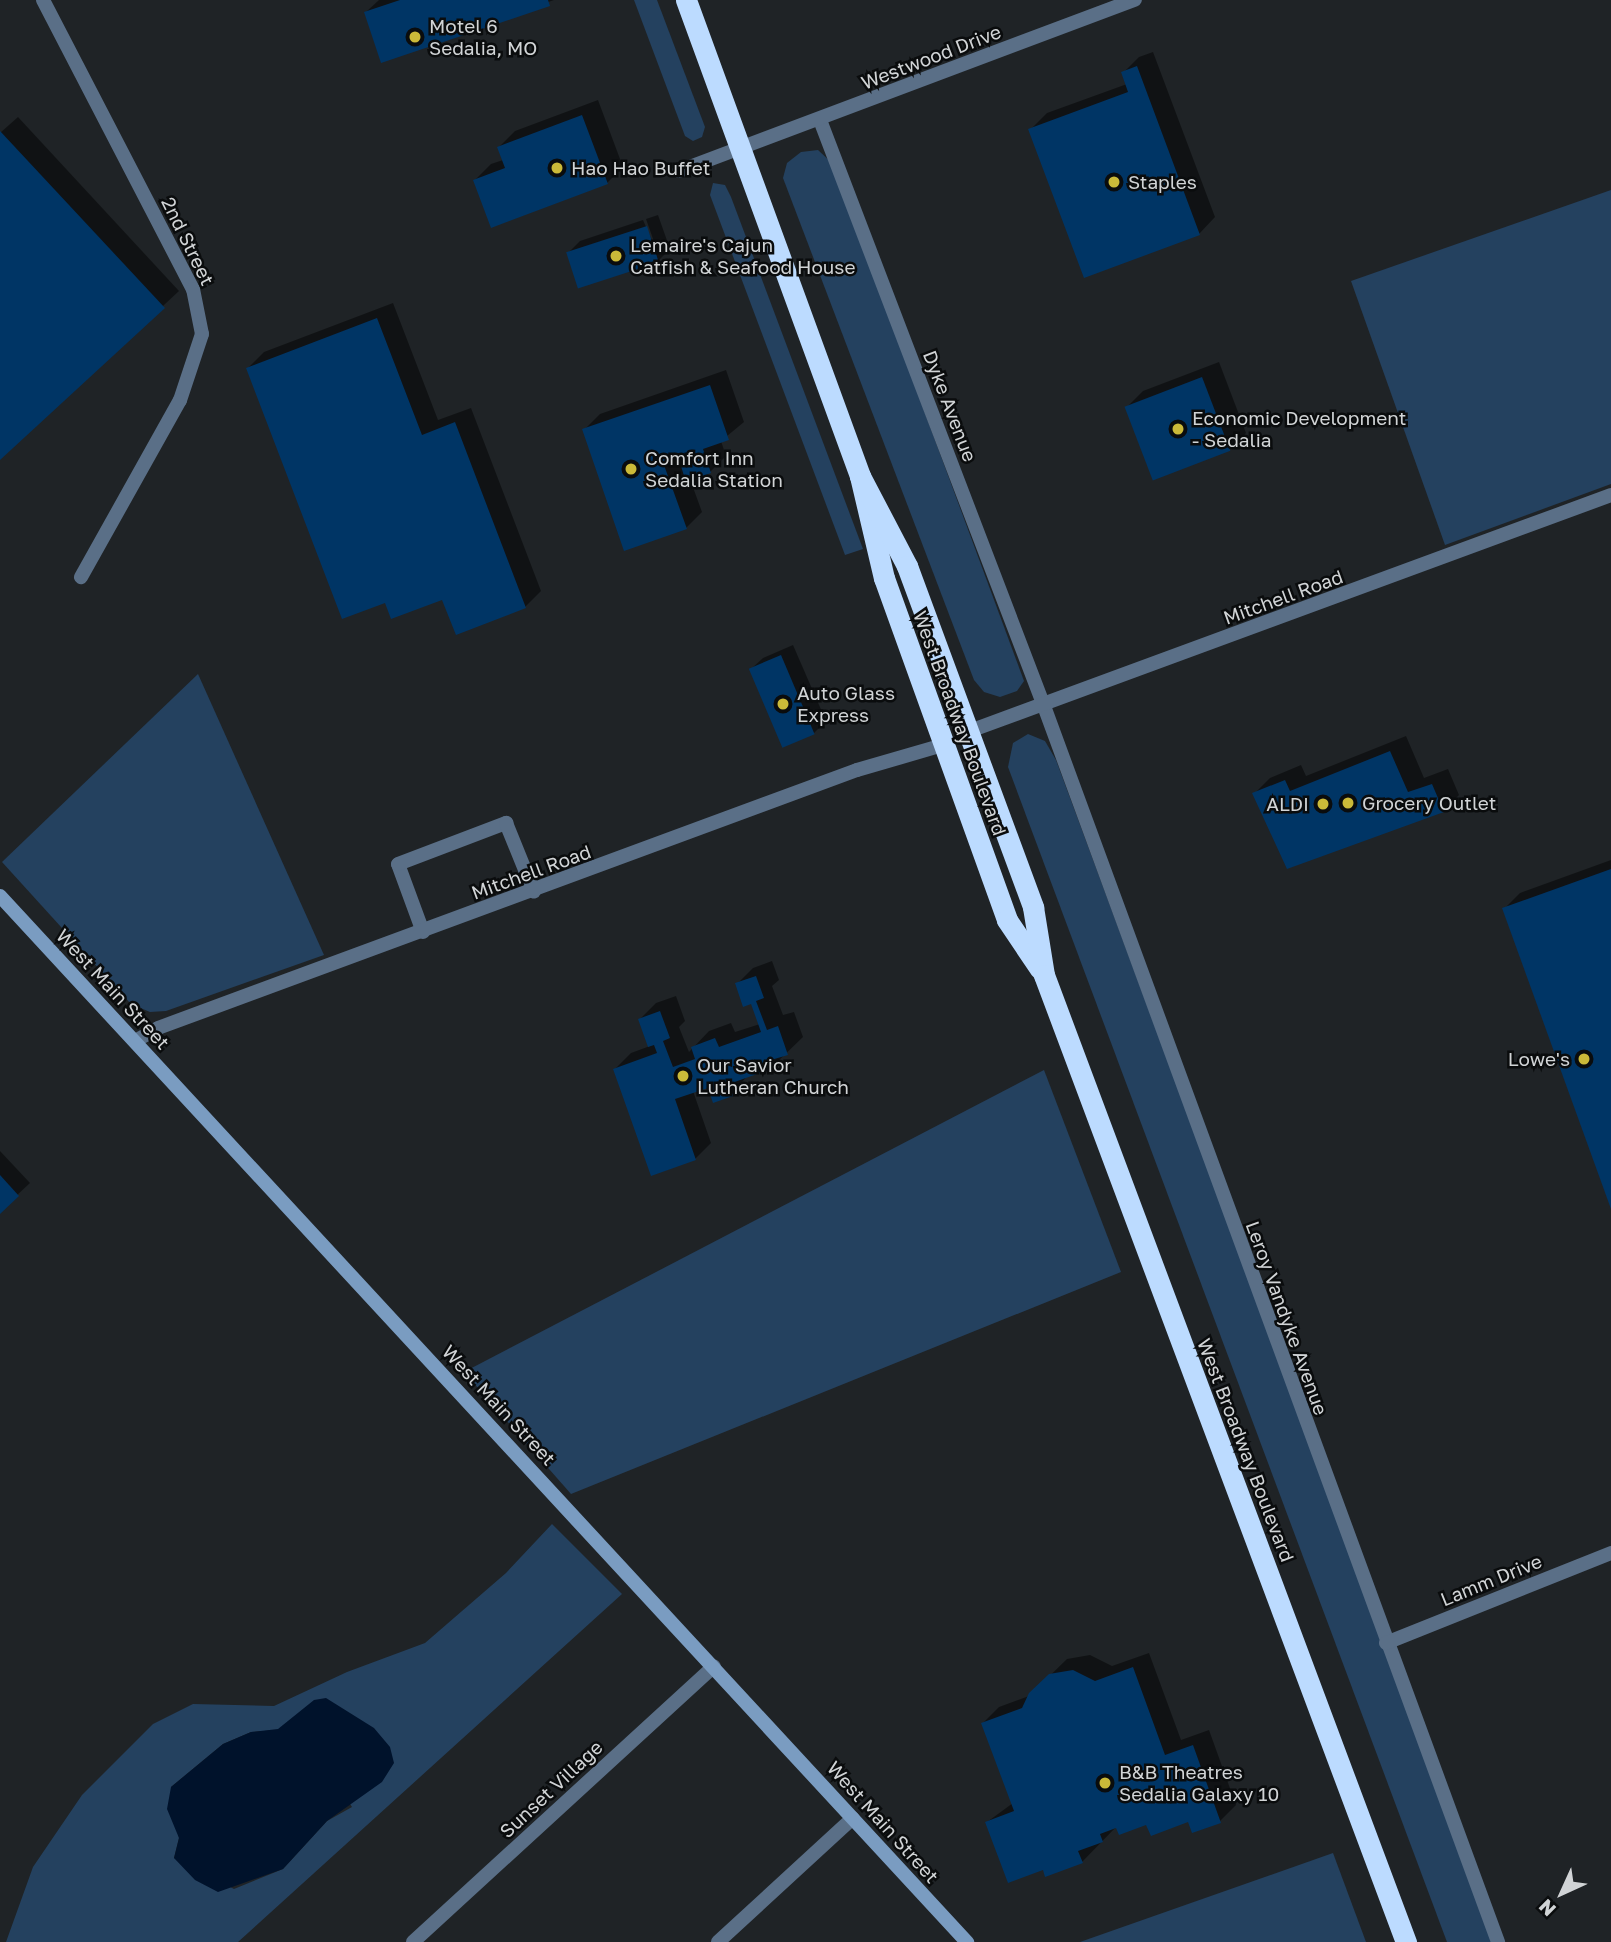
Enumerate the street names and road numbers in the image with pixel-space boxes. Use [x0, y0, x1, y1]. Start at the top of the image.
street label: Westwood Drive [858, 20, 1004, 94]
street label: 2nd Street [157, 193, 219, 289]
street label: Dyke Avenue [918, 347, 982, 465]
street label: Mitchell Road [1220, 565, 1346, 629]
street label: West Broadway Boulevard [909, 608, 1011, 838]
street label: Mitchell Road [468, 840, 594, 904]
street label: West Main Street [52, 924, 174, 1054]
street label: Leroy Vandyke Avenue [1241, 1218, 1333, 1418]
street label: West Broadway Boulevard [1193, 1335, 1299, 1565]
street label: West Main Street [438, 1340, 560, 1470]
street label: Lamm Drive [1437, 1549, 1545, 1611]
street label: Sunset Village [495, 1736, 607, 1842]
street label: West Main Street [822, 1756, 944, 1888]

